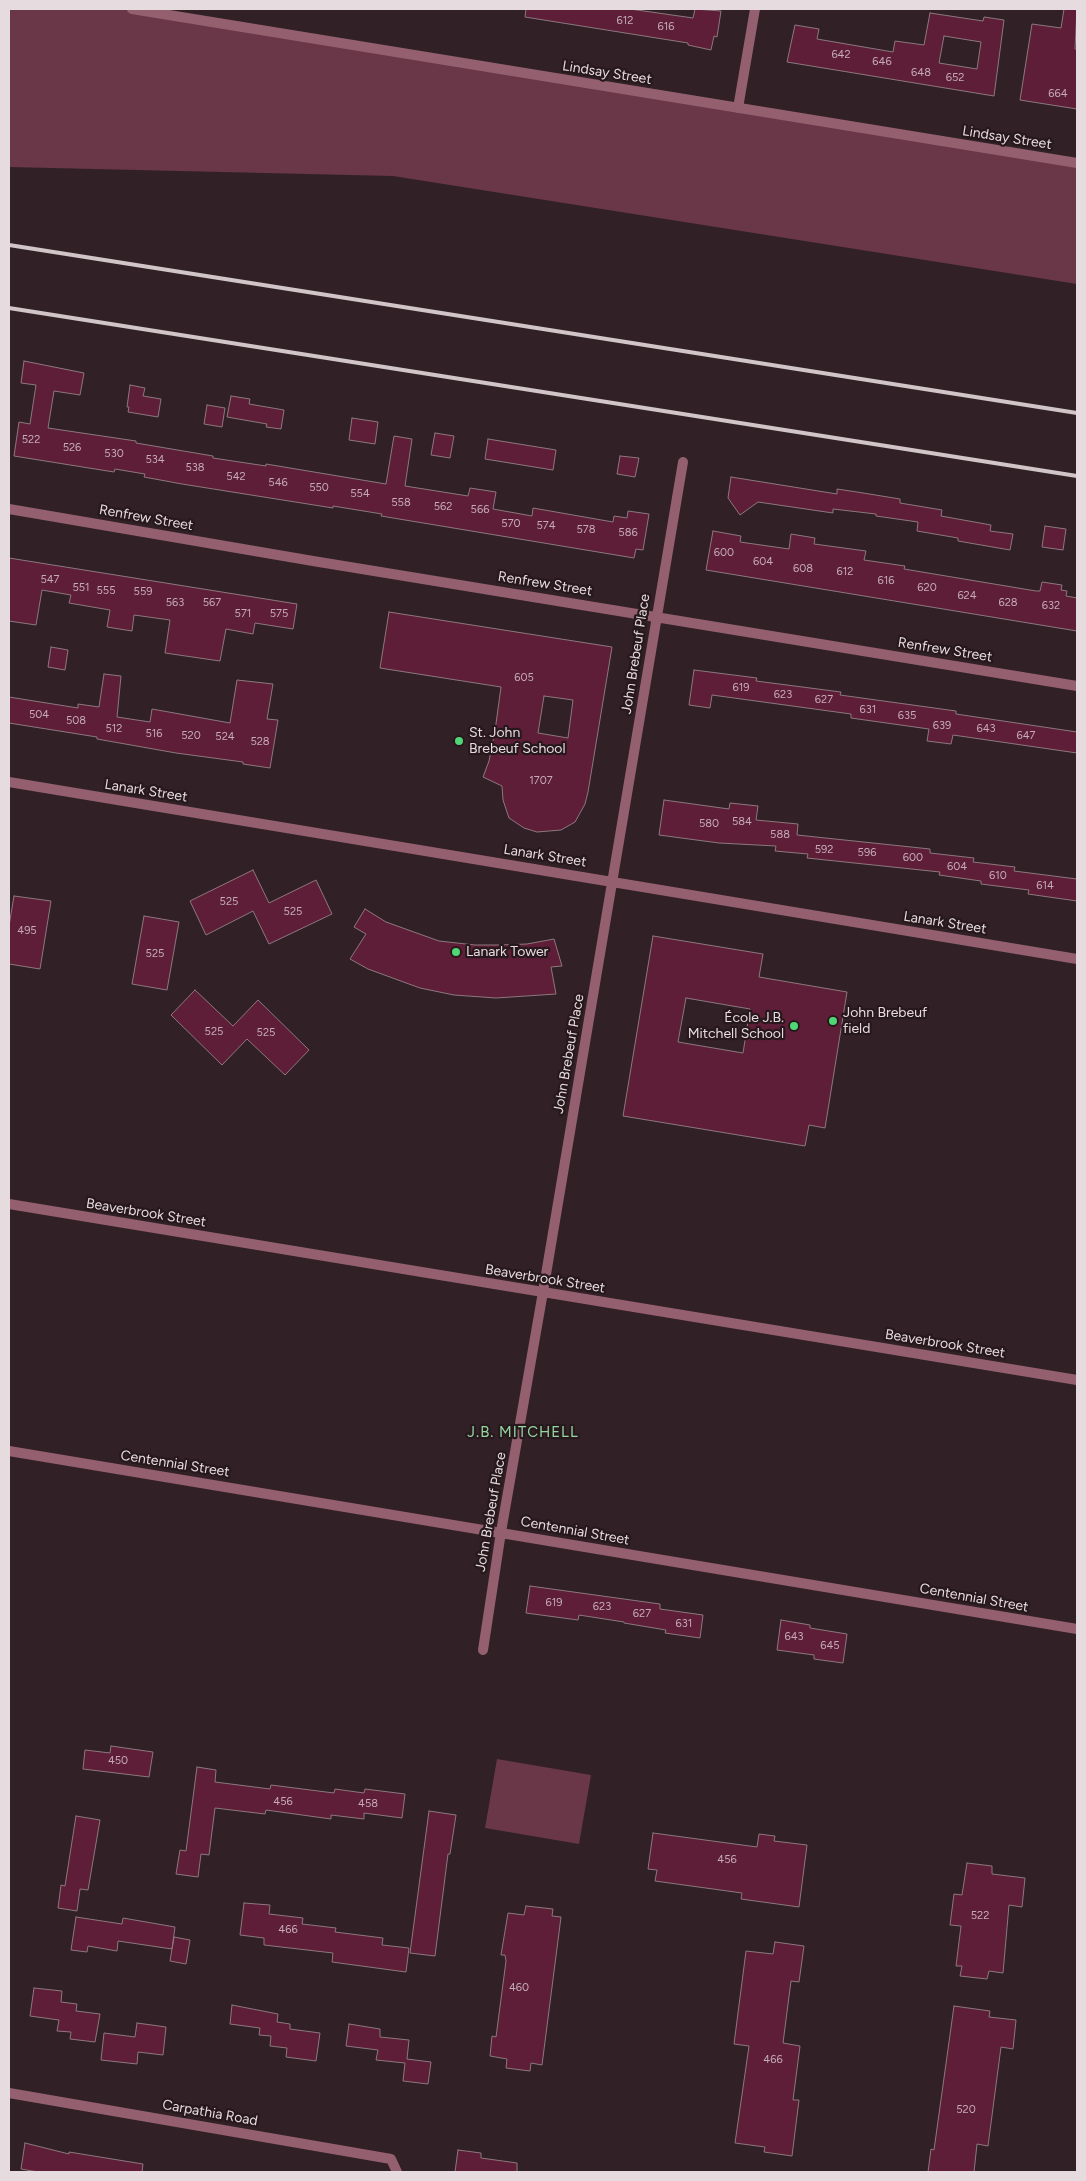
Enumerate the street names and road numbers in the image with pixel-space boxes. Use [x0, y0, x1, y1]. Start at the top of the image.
street label: Lindsay Street [561, 58, 653, 88]
street label: Lindsay Street [961, 123, 1053, 153]
street label: Renfrew Street [98, 501, 194, 535]
street label: Renfrew Street [497, 568, 593, 600]
street label: John Brebeuf Place [618, 593, 654, 715]
street label: Renfrew Street [897, 634, 993, 666]
street label: Lanark Street [103, 776, 189, 806]
street label: Lanark Street [502, 841, 588, 871]
street label: Lanark Street [902, 908, 988, 938]
street label: John Brebeuf Place [550, 993, 588, 1115]
street label: Beaverbrook Street [85, 1195, 207, 1231]
street label: Beaverbrook Street [484, 1261, 606, 1297]
street label: Beaverbrook Street [884, 1326, 1006, 1362]
street label: Centennial Street [119, 1447, 231, 1481]
street label: John Brebeuf Place [472, 1451, 510, 1573]
street label: Centennial Street [519, 1513, 631, 1549]
street label: Centennial Street [918, 1580, 1030, 1616]
street label: Carpathia Road [161, 2096, 259, 2130]

